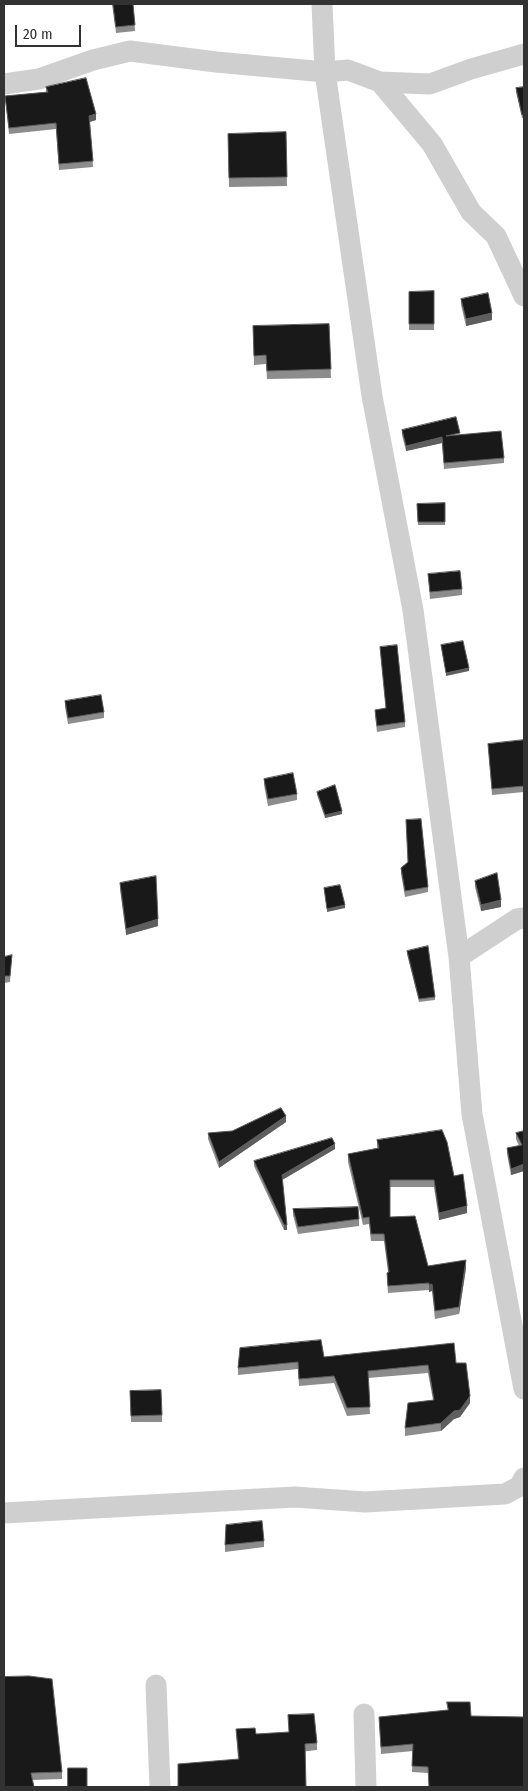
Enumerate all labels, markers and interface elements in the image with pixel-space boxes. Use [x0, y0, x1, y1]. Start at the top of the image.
scale bar [18, 15, 84, 47]
text: 20 m [23, 25, 53, 43]

